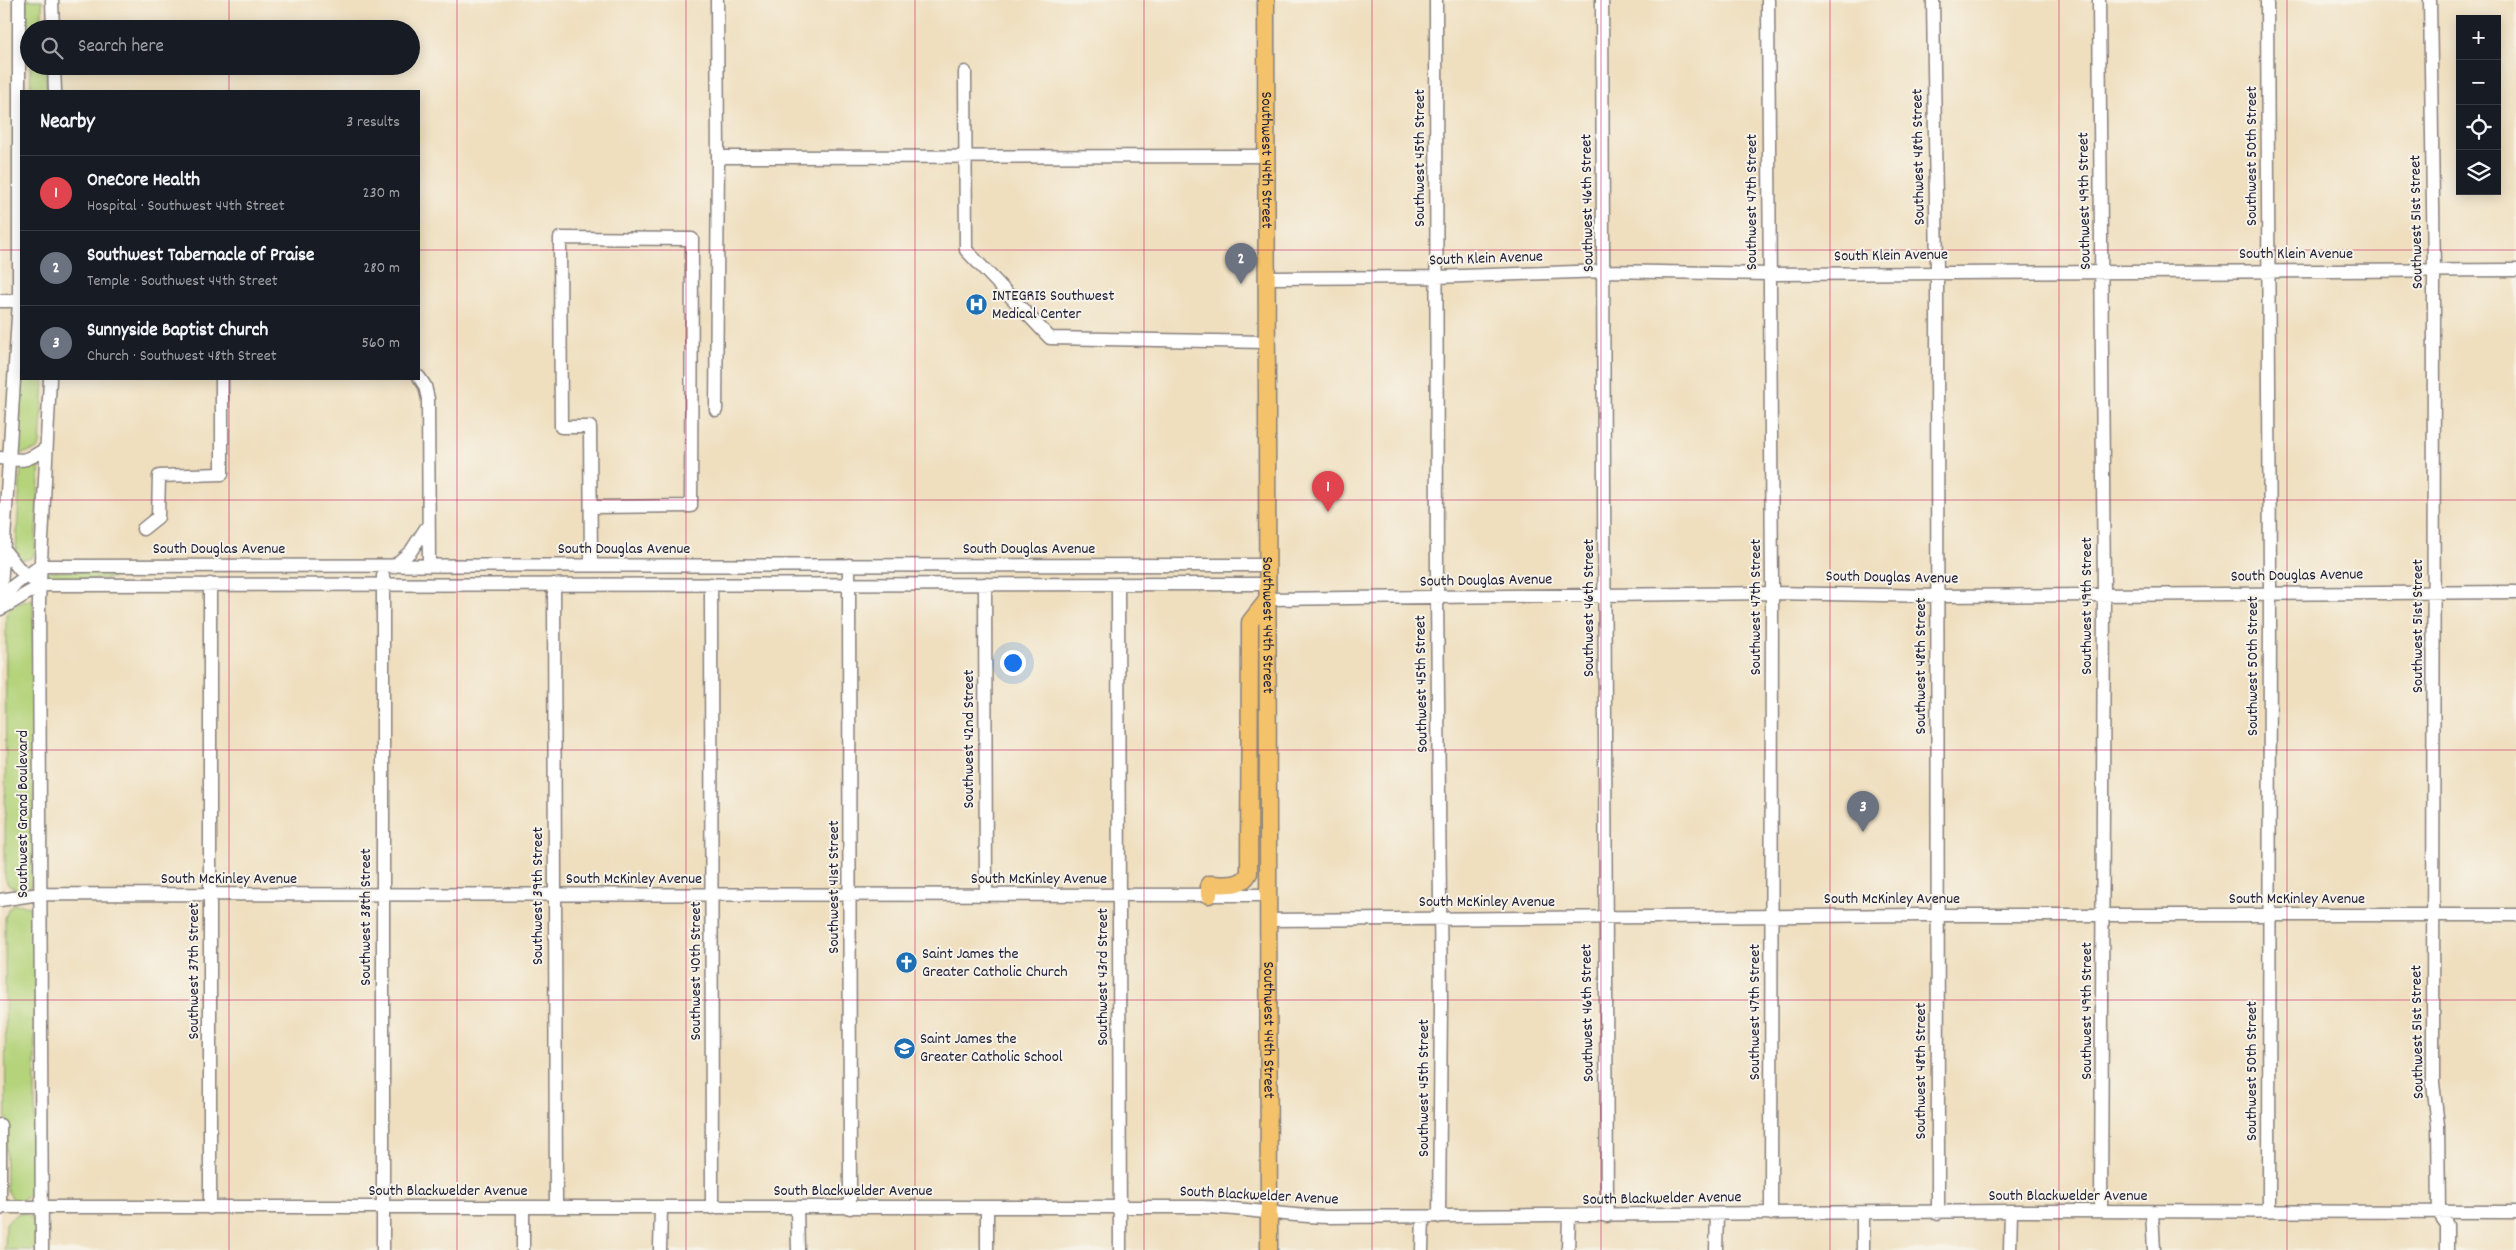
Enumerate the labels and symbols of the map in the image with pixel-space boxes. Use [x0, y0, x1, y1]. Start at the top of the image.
street label: Southwest 50th Street [2241, 86, 2264, 226]
street label: Southwest 48th Street [1906, 88, 1932, 226]
street label: Southwest 45th Street [1409, 89, 1432, 227]
street label: Southwest 44th Street [1255, 91, 1278, 229]
street label: Southwest 49th Street [2072, 132, 2098, 270]
street label: Southwest 46th Street [1575, 134, 1601, 272]
street label: Southwest 47th Street [1741, 134, 1764, 270]
street label: Southwest 51st Street [2404, 155, 2430, 289]
pin: 2 [1225, 243, 1257, 284]
street label: South Klein Avenue [2239, 243, 2353, 266]
street label: South Klein Avenue [1834, 244, 1948, 268]
street label: South Klein Avenue [1429, 246, 1543, 272]
place label: INTEGRIS Southwest Medical Center [992, 285, 1114, 326]
hospital icon: INTEGRIS Southwest Medical Center [964, 293, 988, 317]
pin: 1 [1312, 471, 1344, 512]
street label: Southwest 49th Street [2076, 537, 2099, 675]
street label: South Douglas Avenue [153, 538, 285, 561]
street label: South Douglas Avenue [558, 538, 690, 561]
street label: South Douglas Avenue [963, 538, 1095, 561]
street label: Southwest 46th Street [1578, 539, 1601, 677]
street label: Southwest 47th Street [1745, 539, 1768, 675]
street label: Southwest 44th Street [1256, 556, 1279, 694]
street label: Southwest 51st Street [2407, 559, 2430, 693]
street label: South Douglas Avenue [2230, 563, 2364, 589]
street label: South Douglas Avenue [1825, 565, 1959, 591]
street label: South Douglas Avenue [1419, 568, 1553, 594]
street label: Southwest 50th Street [2242, 596, 2265, 736]
street label: Southwest 48th Street [1910, 598, 1933, 734]
street label: Southwest 45th Street [1409, 615, 1435, 753]
your location [1000, 650, 1026, 676]
street label: Southwest 42nd Street [958, 669, 981, 809]
street label: Southwest Grand Boulevard [12, 730, 35, 898]
pin: 3 [1847, 791, 1879, 832]
street label: Southwest 41st Street [823, 820, 846, 954]
street label: Southwest 39th Street [527, 827, 550, 965]
street label: Southwest 38th Street [355, 848, 378, 986]
street label: South McKinley Avenue [161, 868, 297, 891]
street label: South McKinley Avenue [566, 868, 702, 891]
street label: South McKinley Avenue [971, 868, 1107, 891]
street label: South McKinley Avenue [1824, 888, 1960, 911]
street label: South McKinley Avenue [2229, 888, 2365, 911]
street label: South McKinley Avenue [1419, 891, 1555, 914]
street label: Southwest 40th Street [685, 901, 708, 1041]
street label: Southwest 37th Street [183, 902, 206, 1039]
street label: Southwest 43rd Street [1092, 908, 1115, 1046]
street label: Southwest 49th Street [2076, 942, 2099, 1080]
place label: Saint James the Greater Catholic Church [922, 943, 1068, 984]
street label: Southwest 46th Street [1575, 944, 1601, 1082]
street label: Southwest 47th Street [1744, 944, 1767, 1080]
church icon: Saint James the Greater Catholic Church [894, 951, 918, 975]
street label: Southwest 44th Street [1257, 961, 1280, 1099]
street label: Southwest 51st Street [2405, 965, 2431, 1099]
street label: Southwest 50th Street [2241, 1001, 2264, 1141]
street label: Southwest 48th Street [1910, 1003, 1933, 1139]
street label: Southwest 45th Street [1413, 1019, 1436, 1157]
place label: Saint James the Greater Catholic School [920, 1028, 1063, 1069]
school or university icon: Saint James the Greater Catholic School [892, 1036, 916, 1060]
street label: South Blackwelder Avenue [369, 1180, 527, 1203]
street label: South Blackwelder Avenue [774, 1180, 932, 1203]
street label: South Blackwelder Avenue [1179, 1180, 1339, 1212]
street label: South Blackwelder Avenue [1989, 1185, 2147, 1208]
street label: South Blackwelder Avenue [1582, 1186, 1742, 1212]

